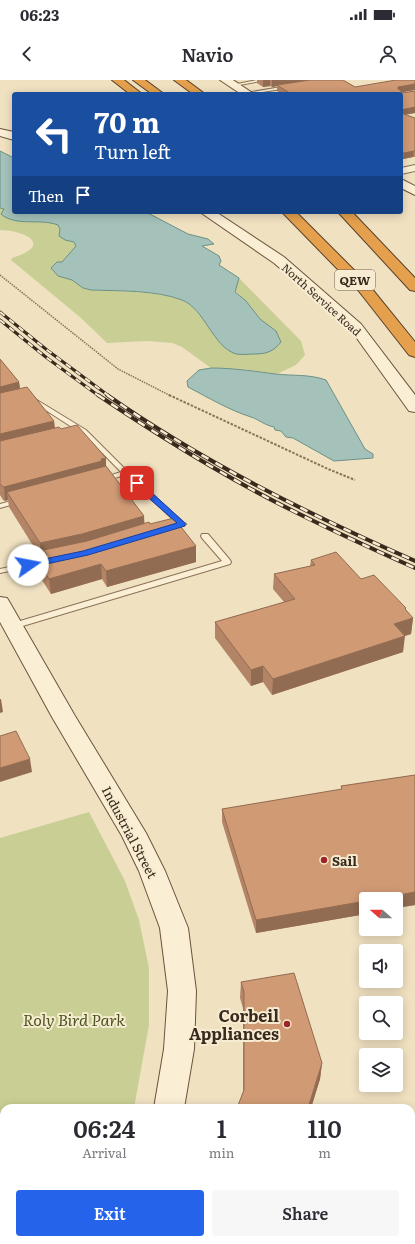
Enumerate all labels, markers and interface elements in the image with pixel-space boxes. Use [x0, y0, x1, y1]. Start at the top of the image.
text: 06:23 [20, 3, 59, 26]
text: Navio [182, 41, 233, 68]
icon: back [16, 43, 38, 65]
icon: person [377, 43, 399, 65]
text: 70 m [94, 100, 160, 142]
icon: left [28, 108, 80, 160]
text: Turn left [94, 138, 171, 165]
text: Then [28, 184, 64, 207]
icon: arrive [72, 184, 94, 206]
street label: North Service Road [279, 259, 365, 339]
road number: QEW [335, 270, 375, 290]
pin [120, 466, 154, 500]
icon: arrive [126, 472, 148, 494]
position arrow [7, 544, 49, 586]
street label: Industrial Street [98, 782, 163, 882]
place label: Sail [332, 851, 357, 870]
marker: Sail [319, 855, 329, 865]
north arrow [359, 892, 403, 936]
map controls [359, 892, 403, 1092]
button: sound [359, 944, 403, 988]
button: search [359, 996, 403, 1040]
place label: Corbeil Appliances [189, 1003, 279, 1045]
park label: Roly Bird Park [23, 1007, 125, 1031]
marker: Corbeil Appliances [282, 1019, 292, 1029]
button: layers [359, 1048, 403, 1092]
text: 06:24 [73, 1110, 136, 1145]
text: 1 [217, 1110, 227, 1145]
text: 110 [308, 1110, 342, 1145]
text: Arrival [82, 1143, 127, 1162]
text: min [209, 1143, 234, 1162]
text: m [318, 1143, 331, 1162]
button: Exit [16, 1190, 204, 1236]
button: Share [212, 1190, 399, 1236]

